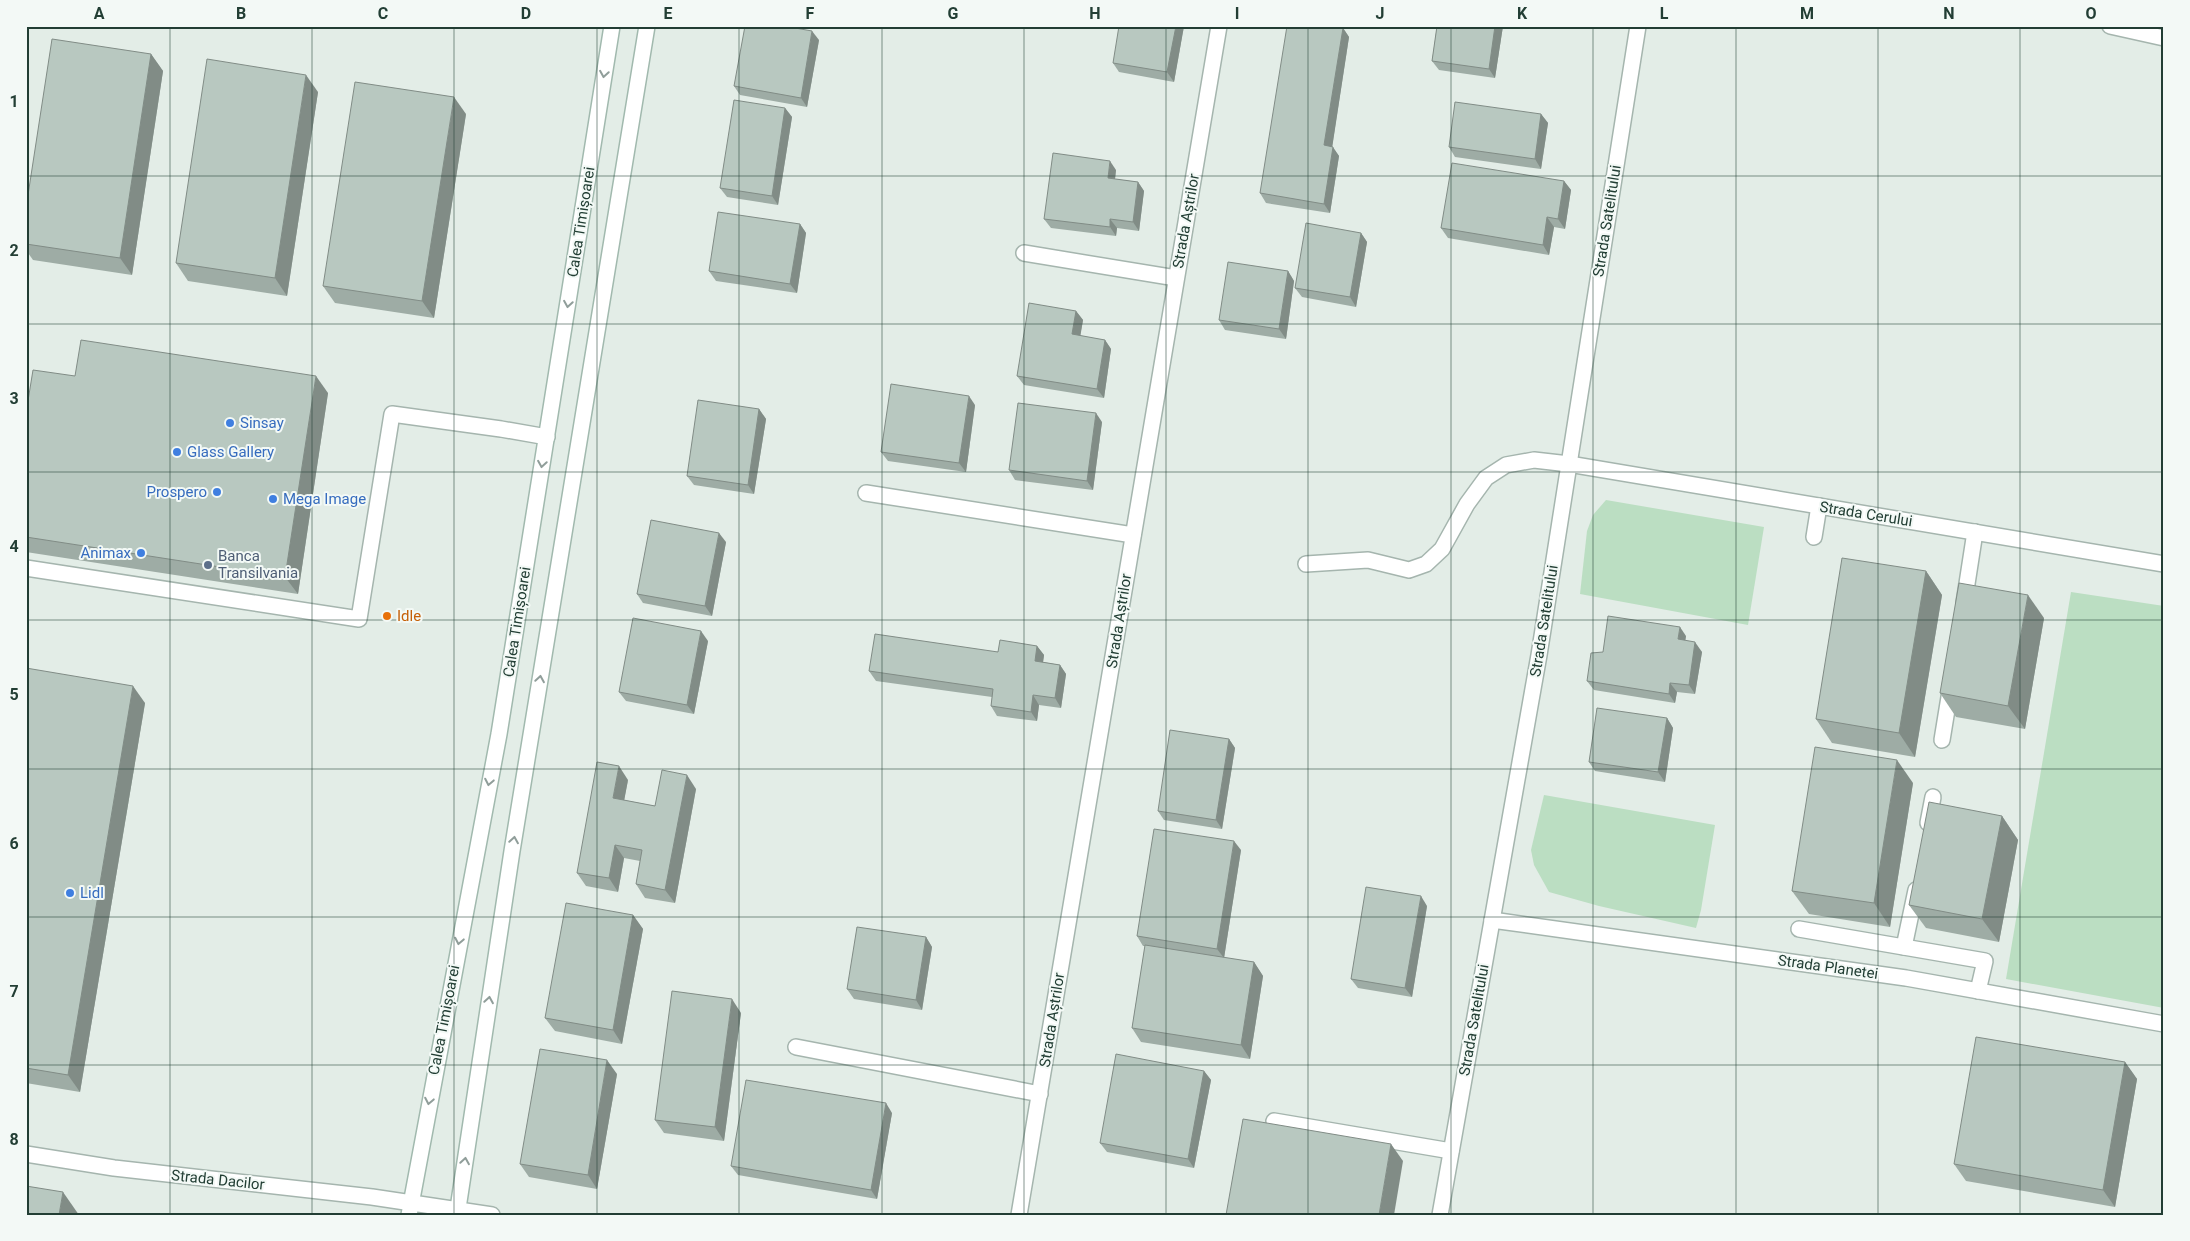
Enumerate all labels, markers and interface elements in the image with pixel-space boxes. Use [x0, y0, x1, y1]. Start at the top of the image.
text: A [94, 4, 105, 23]
text: B [236, 4, 246, 23]
text: C [378, 4, 388, 23]
text: D [521, 4, 531, 23]
text: E [664, 4, 673, 23]
text: F [806, 4, 815, 23]
text: G [948, 4, 959, 23]
text: H [1089, 4, 1101, 23]
text: I [1235, 4, 1239, 23]
text: J [1376, 4, 1384, 23]
text: K [1517, 4, 1528, 23]
text: L [1660, 4, 1669, 23]
text: M [1800, 4, 1814, 23]
text: N [1943, 4, 1955, 23]
text: O [2085, 4, 2097, 23]
one-way arrow [600, 70, 610, 79]
text: 1 [9, 92, 19, 111]
street label: Strada Satelitului [1589, 164, 1625, 278]
street label: Calea Timișoarei [563, 166, 599, 278]
street label: Strada Aștrilor [1169, 172, 1203, 270]
text: 2 [9, 241, 19, 260]
one-way arrow [563, 300, 574, 308]
text: 3 [9, 389, 19, 408]
place label: Sinsay [240, 414, 284, 432]
marker: Sinsay [224, 417, 236, 429]
place label: Glass Gallery [187, 443, 274, 461]
marker: Glass Gallery [171, 446, 183, 458]
one-way arrow [538, 460, 548, 469]
place label: Prospero [146, 483, 207, 501]
marker: Prospero [211, 486, 223, 498]
place label: Mega Image [283, 490, 366, 508]
marker: Mega Image [267, 493, 279, 505]
street label: Strada Cerului [1818, 498, 1914, 530]
text: 4 [9, 537, 19, 556]
place label: Animax [81, 544, 132, 562]
marker: Animax [135, 547, 147, 559]
place label: Banca Transilvania [218, 547, 298, 582]
marker: Banca Transilvania [202, 559, 214, 571]
street label: Strada Satelitului [1526, 564, 1562, 678]
street label: Calea Timișoarei [499, 566, 535, 678]
street label: Strada Aștrilor [1103, 572, 1135, 670]
place label: Idle [397, 607, 421, 625]
marker: Idle [381, 610, 393, 622]
one-way arrow [535, 675, 545, 684]
text: 5 [9, 685, 19, 704]
one-way arrow [485, 777, 495, 786]
text: 6 [9, 834, 19, 853]
one-way arrow [508, 835, 518, 844]
place label: Lidl [80, 884, 104, 902]
marker: Lidl [64, 887, 76, 899]
one-way arrow [454, 937, 464, 946]
street label: Strada Planetei [1777, 951, 1879, 983]
street label: Strada Satelitului [1455, 963, 1493, 1077]
street label: Calea Timișoarei [425, 964, 463, 1076]
street label: Strada Aștrilor [1036, 971, 1068, 1069]
text: 7 [9, 982, 19, 1001]
one-way arrow [484, 996, 494, 1005]
one-way arrow [425, 1097, 435, 1105]
text: 8 [9, 1130, 19, 1149]
one-way arrow [459, 1157, 470, 1165]
street label: Strada Dacilor [170, 1166, 266, 1194]

